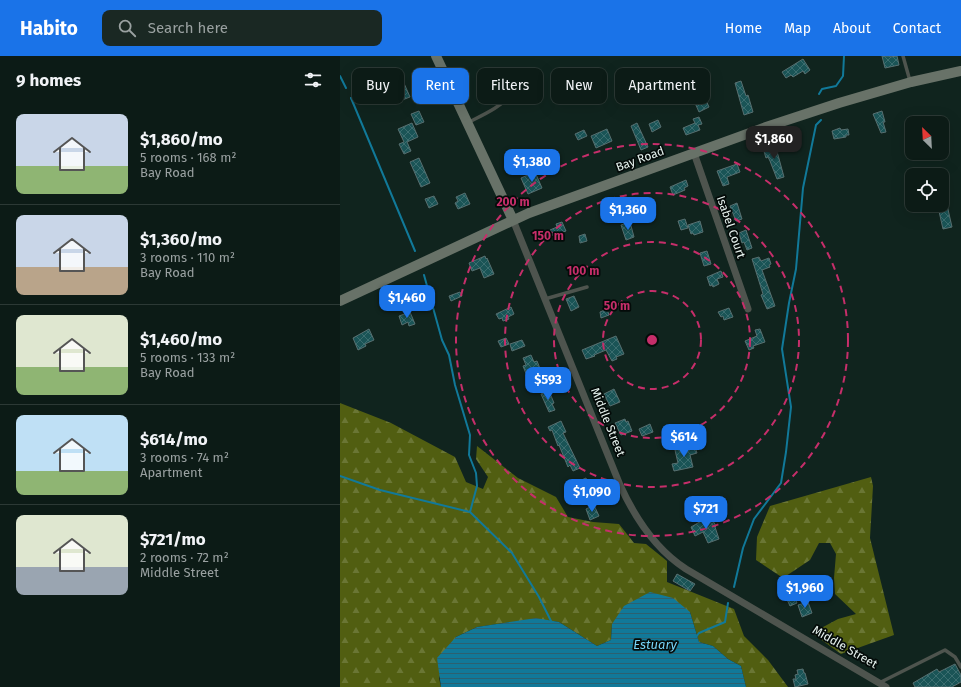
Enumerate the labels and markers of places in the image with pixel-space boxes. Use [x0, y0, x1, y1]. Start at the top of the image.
pin: $1,860 [741, 126, 807, 160]
pin: $1,380 [499, 149, 565, 183]
pin: $1,360 [595, 197, 661, 231]
pin: $1,460 [374, 285, 440, 319]
centre of rings [645, 333, 659, 347]
pin: $593 [524, 367, 572, 401]
pin: $614 [660, 424, 708, 458]
pin: $1,090 [559, 479, 625, 513]
pin: $721 [682, 496, 730, 530]
pin: $1,960 [772, 575, 838, 609]

